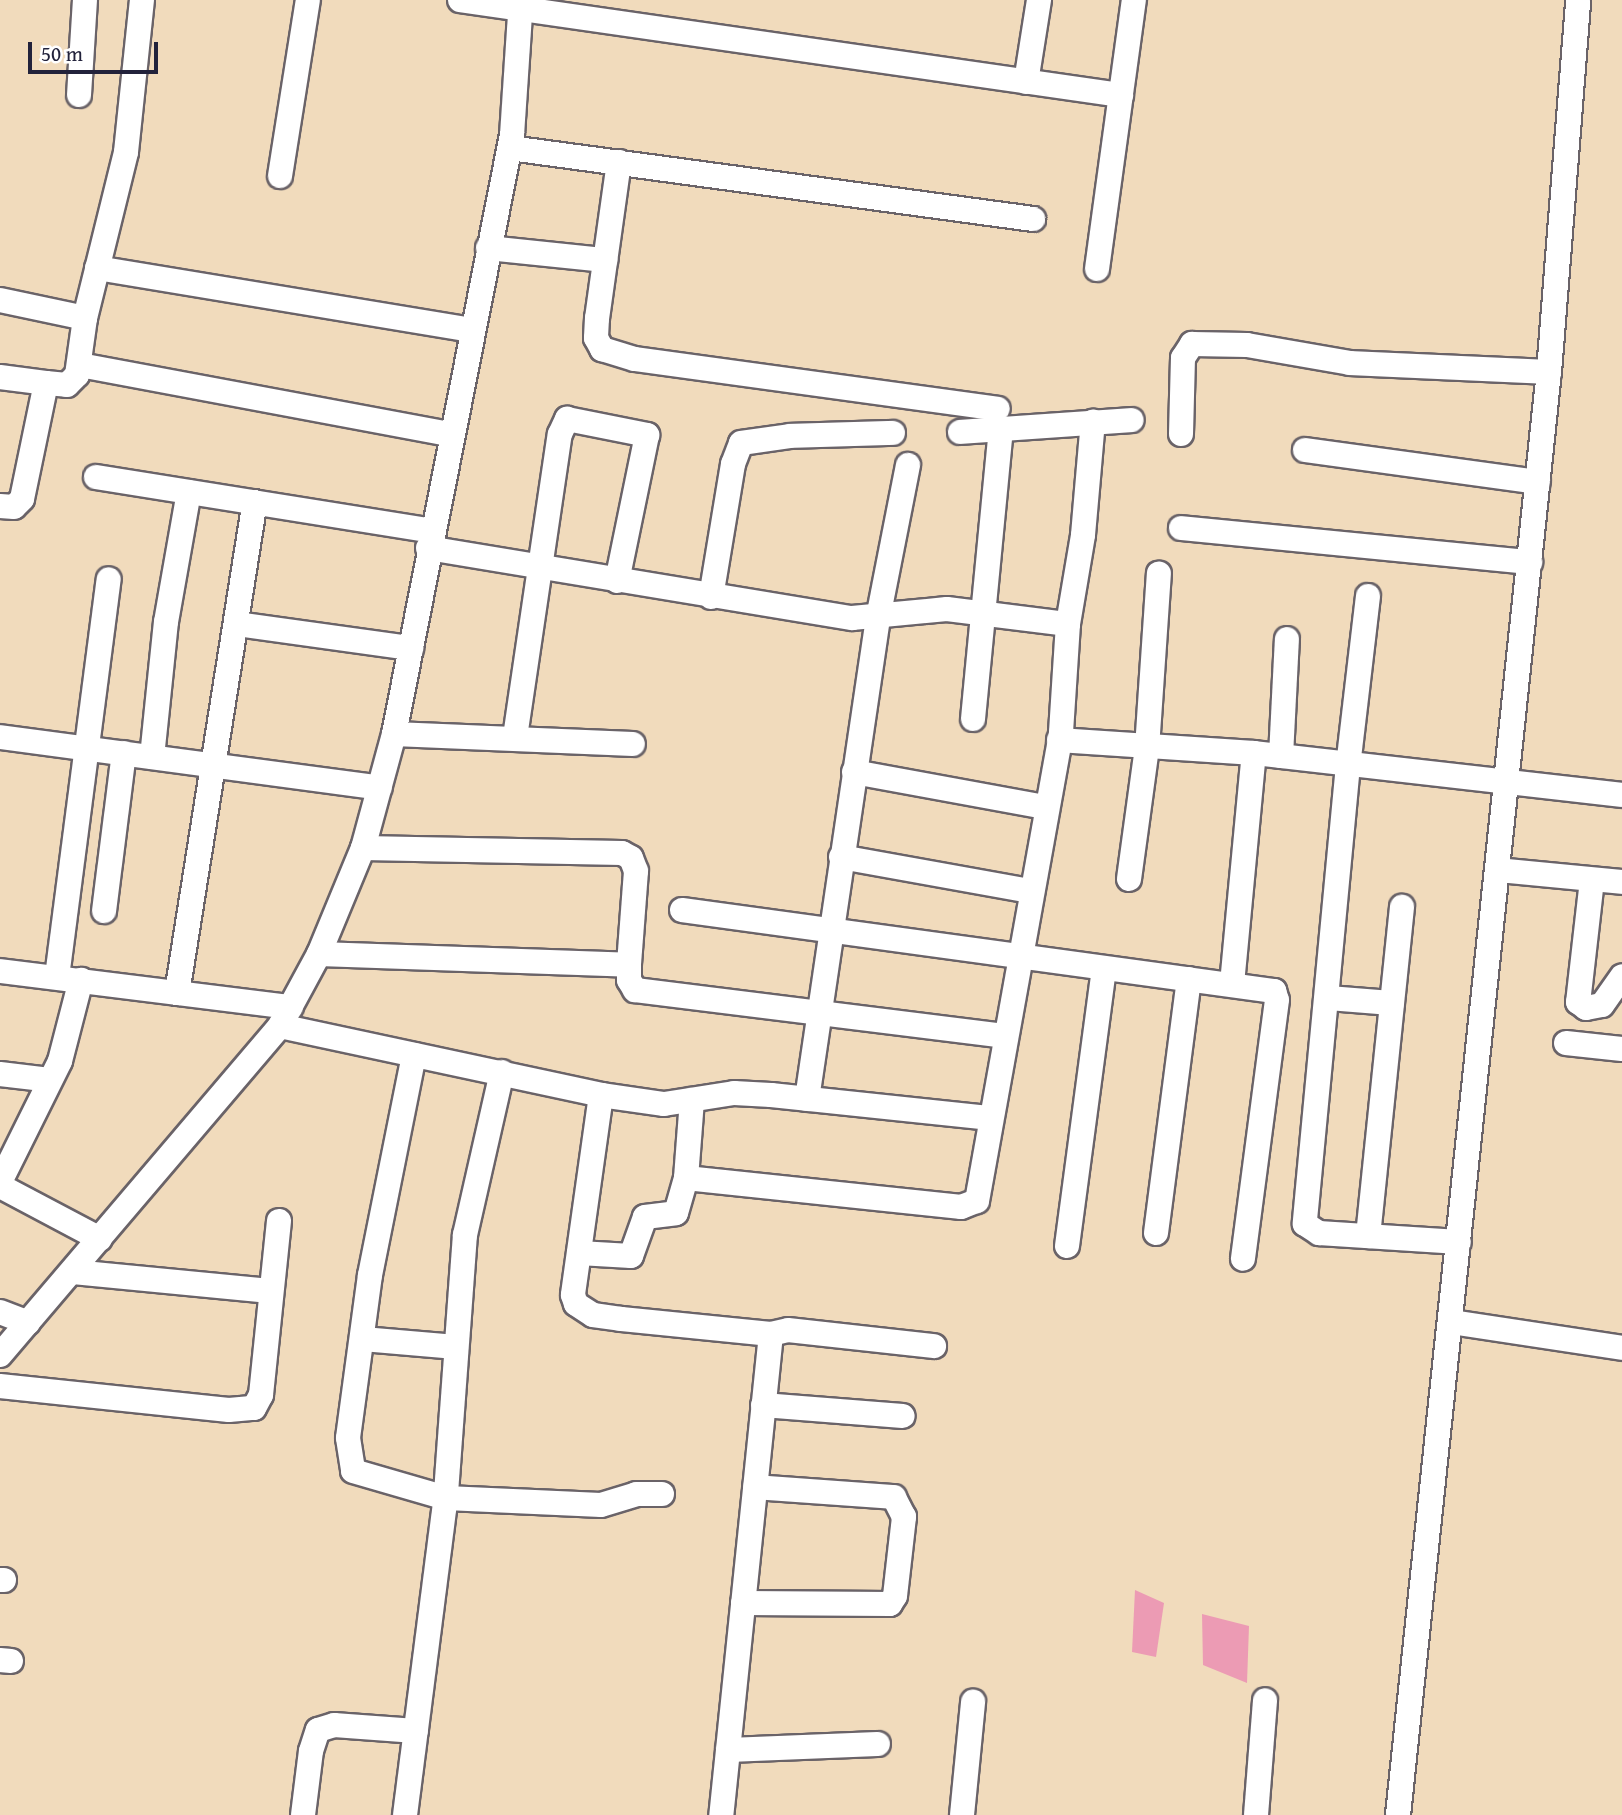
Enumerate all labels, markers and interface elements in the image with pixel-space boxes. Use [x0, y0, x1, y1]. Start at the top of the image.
scale bar [32, 28, 161, 72]
text: 50 m [41, 38, 83, 69]

